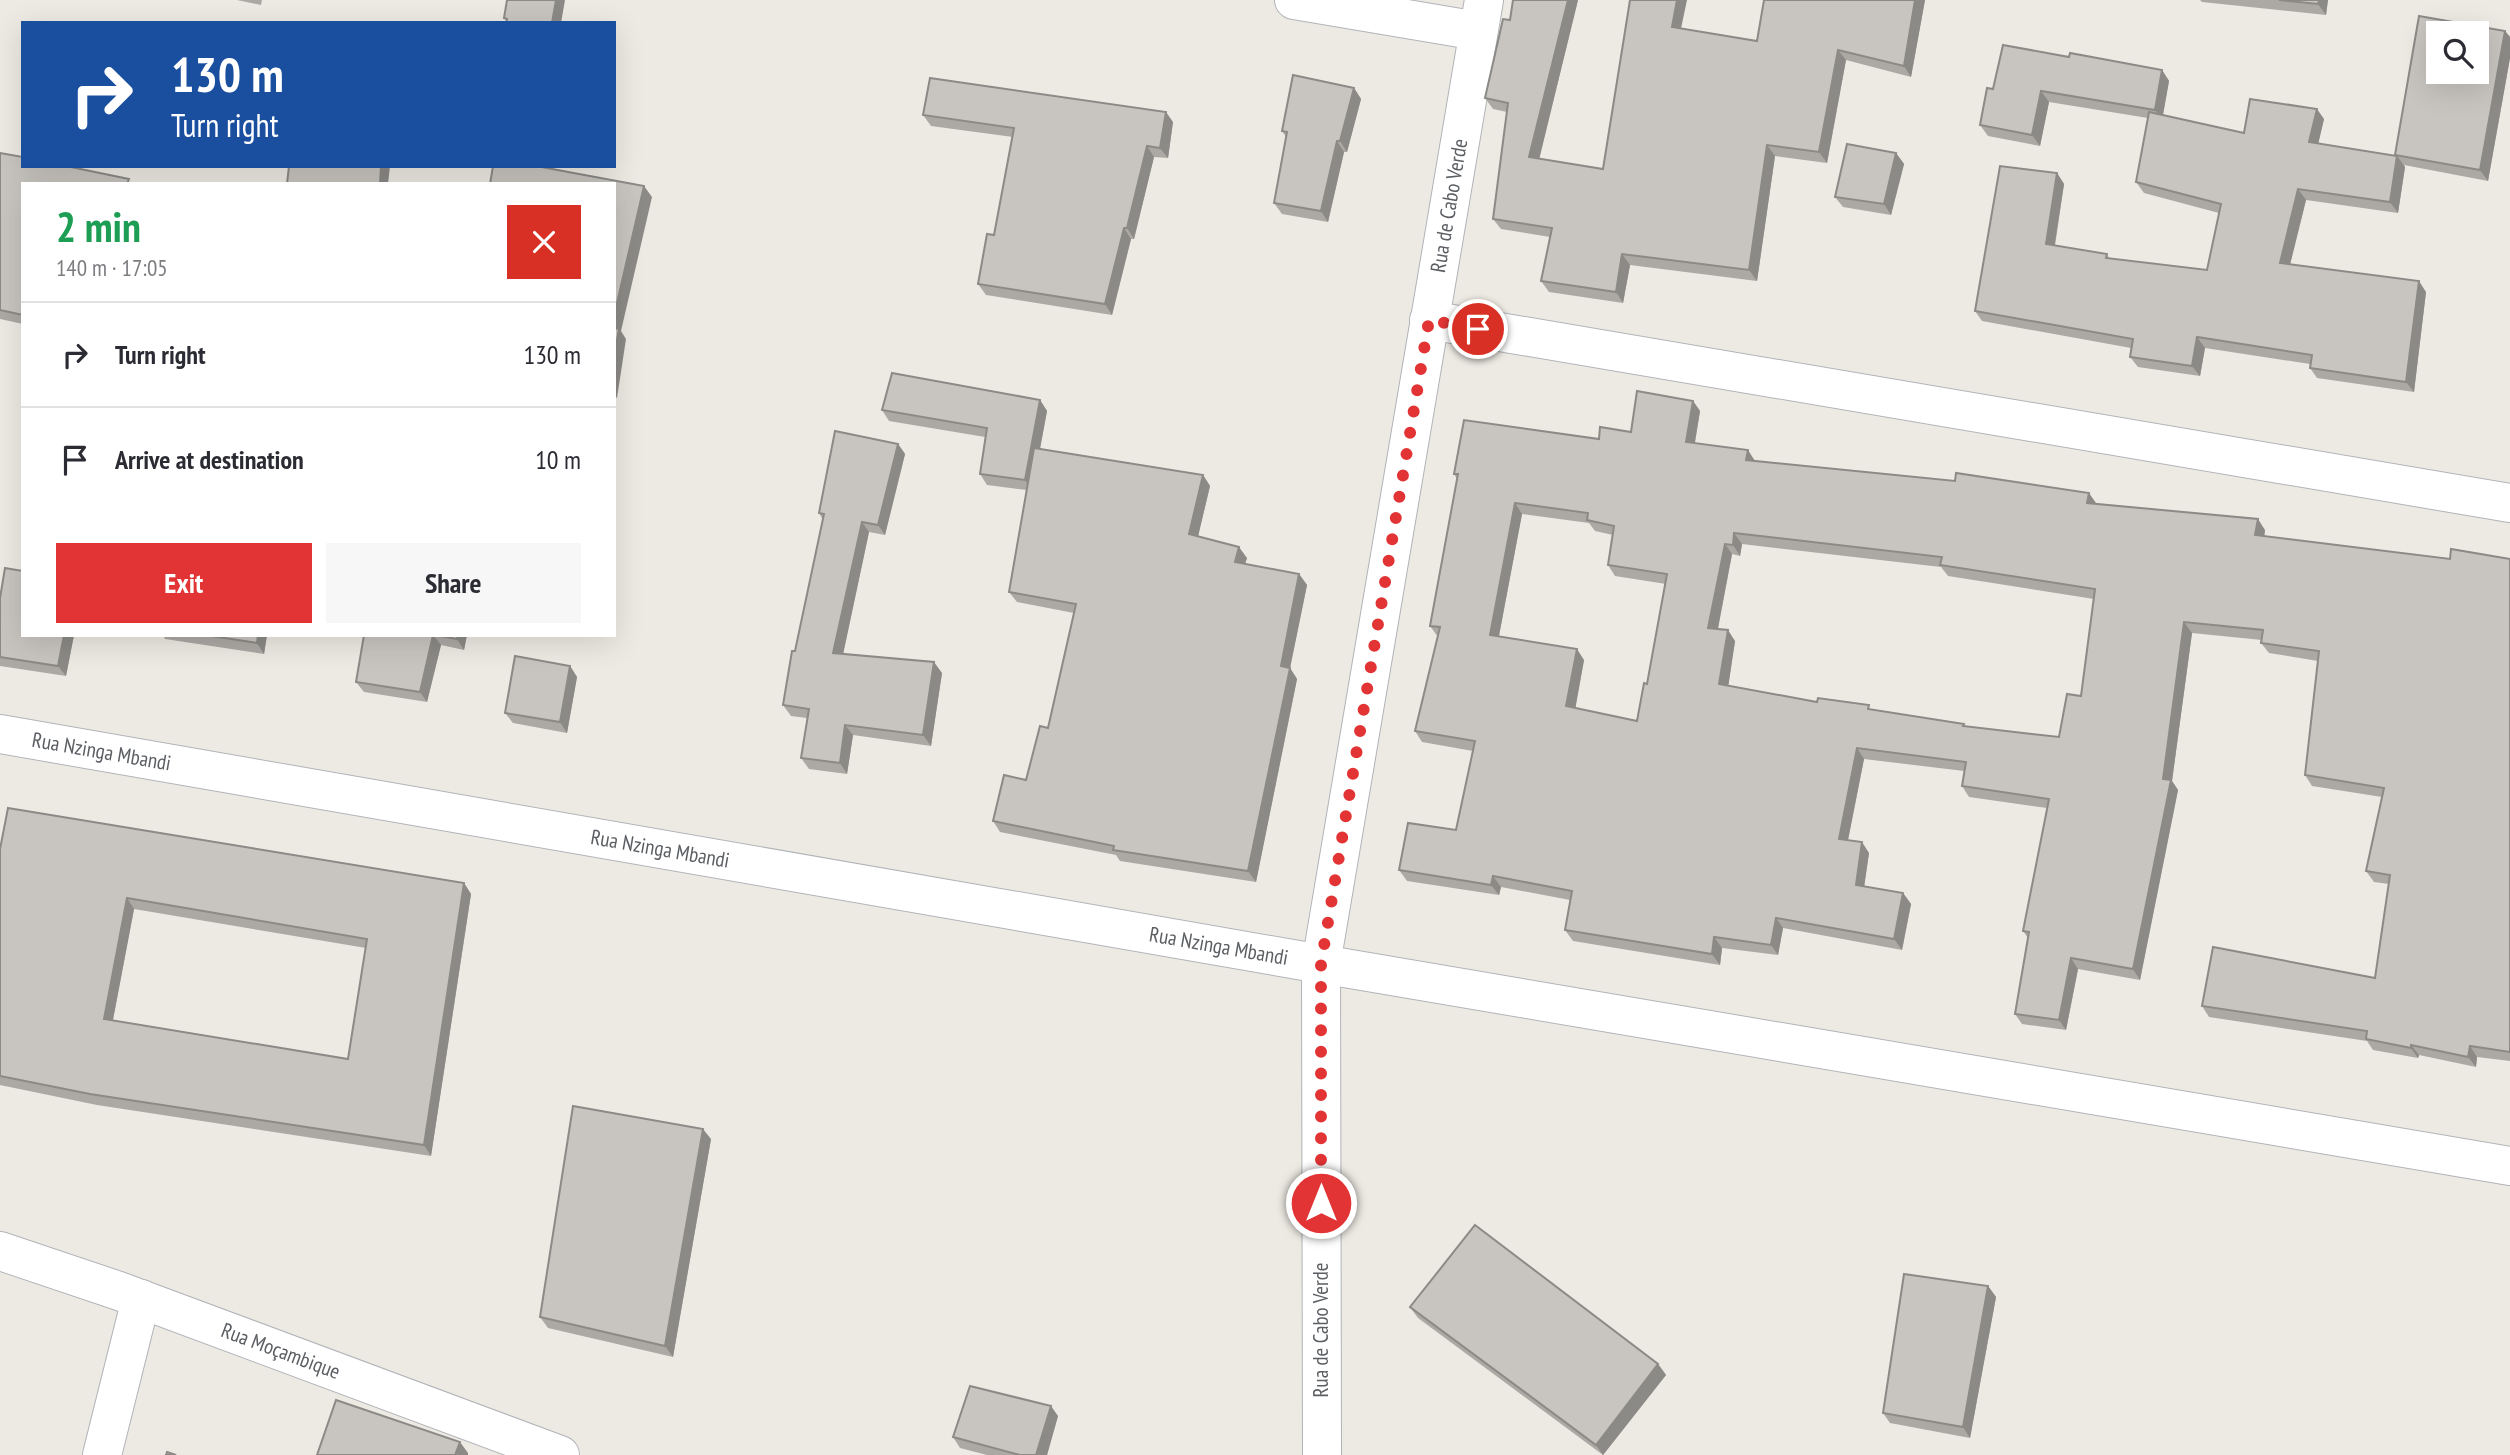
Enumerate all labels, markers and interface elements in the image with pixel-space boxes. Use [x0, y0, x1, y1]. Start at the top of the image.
map controls [2426, 21, 2489, 84]
button: search [2426, 21, 2489, 84]
text: 130 m [171, 42, 284, 106]
icon: right [56, 49, 147, 140]
text: Turn right [171, 104, 279, 146]
street label: Rua de Cabo Verde [1424, 137, 1473, 275]
text: 2 min [56, 199, 141, 254]
button: close [507, 205, 581, 279]
text: 140 m · 17:05 [56, 253, 168, 282]
pin [1448, 299, 1508, 359]
icon: arrive [1459, 310, 1497, 348]
icon: right [56, 336, 94, 374]
text: Turn right [115, 338, 206, 371]
text: 130 m [523, 338, 581, 371]
icon: arrive [56, 441, 94, 479]
text: Arrive at destination [115, 443, 304, 476]
text: 10 m [535, 443, 581, 476]
button: Exit [56, 543, 312, 623]
button: Share [326, 543, 581, 623]
street label: Rua Nzinga Mbandi [30, 726, 173, 777]
street label: Rua Nzinga Mbandi [589, 823, 732, 874]
street label: Rua Nzinga Mbandi [1147, 920, 1290, 971]
position arrow [1284, 1166, 1358, 1240]
street label: Rua de Cabo Verde [1307, 1262, 1334, 1398]
street label: Rua Moçambique [218, 1316, 344, 1385]

